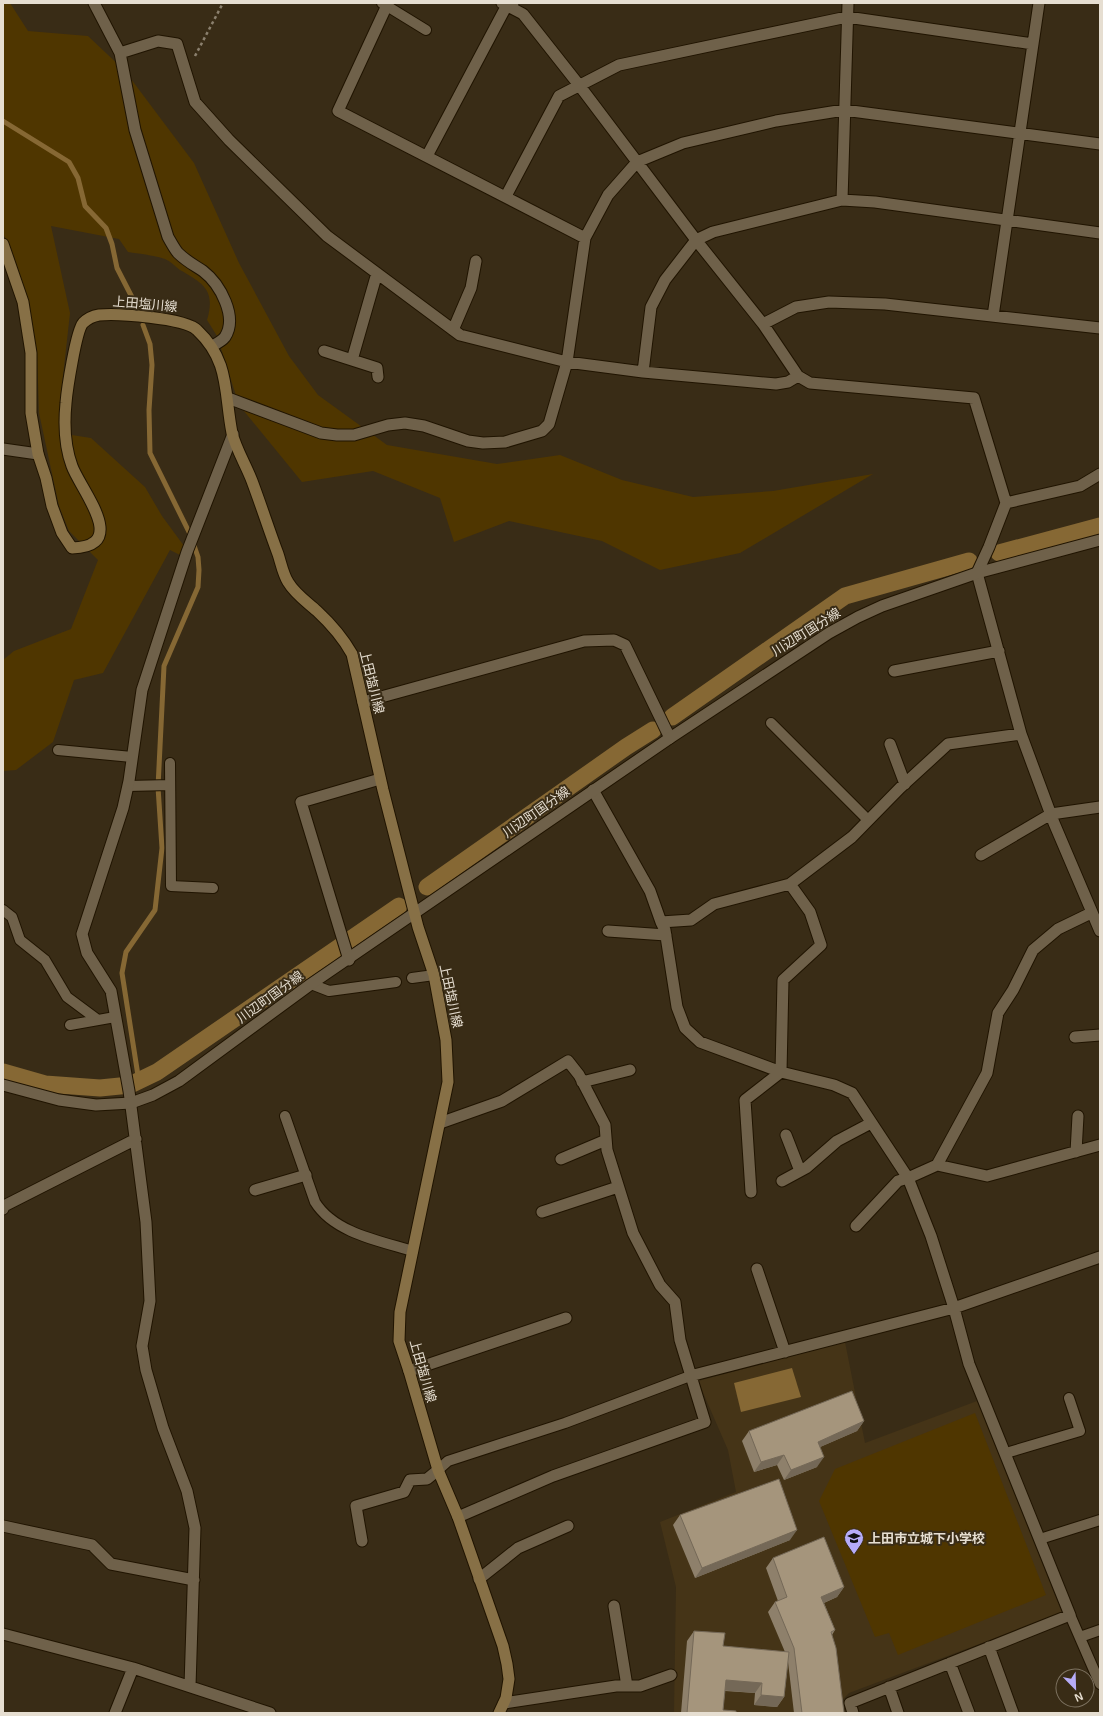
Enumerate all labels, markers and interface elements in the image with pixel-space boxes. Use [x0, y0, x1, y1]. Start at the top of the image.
street label: 上田塩川線 [112, 294, 178, 314]
street label: 川辺町国分線 [769, 605, 843, 659]
street label: 上田塩川線 [357, 649, 387, 715]
street label: 川辺町国分線 [500, 783, 572, 841]
street label: 上田塩川線 [437, 963, 465, 1029]
street label: 川辺町国分線 [234, 968, 306, 1026]
street label: 上田塩川線 [407, 1338, 439, 1404]
school or university icon: 上田市立城下小学校 [843, 1527, 865, 1555]
place label: 上田市立城下小学校 [868, 1531, 985, 1546]
north arrow [1055, 1668, 1095, 1708]
text: N [1073, 1690, 1085, 1704]

